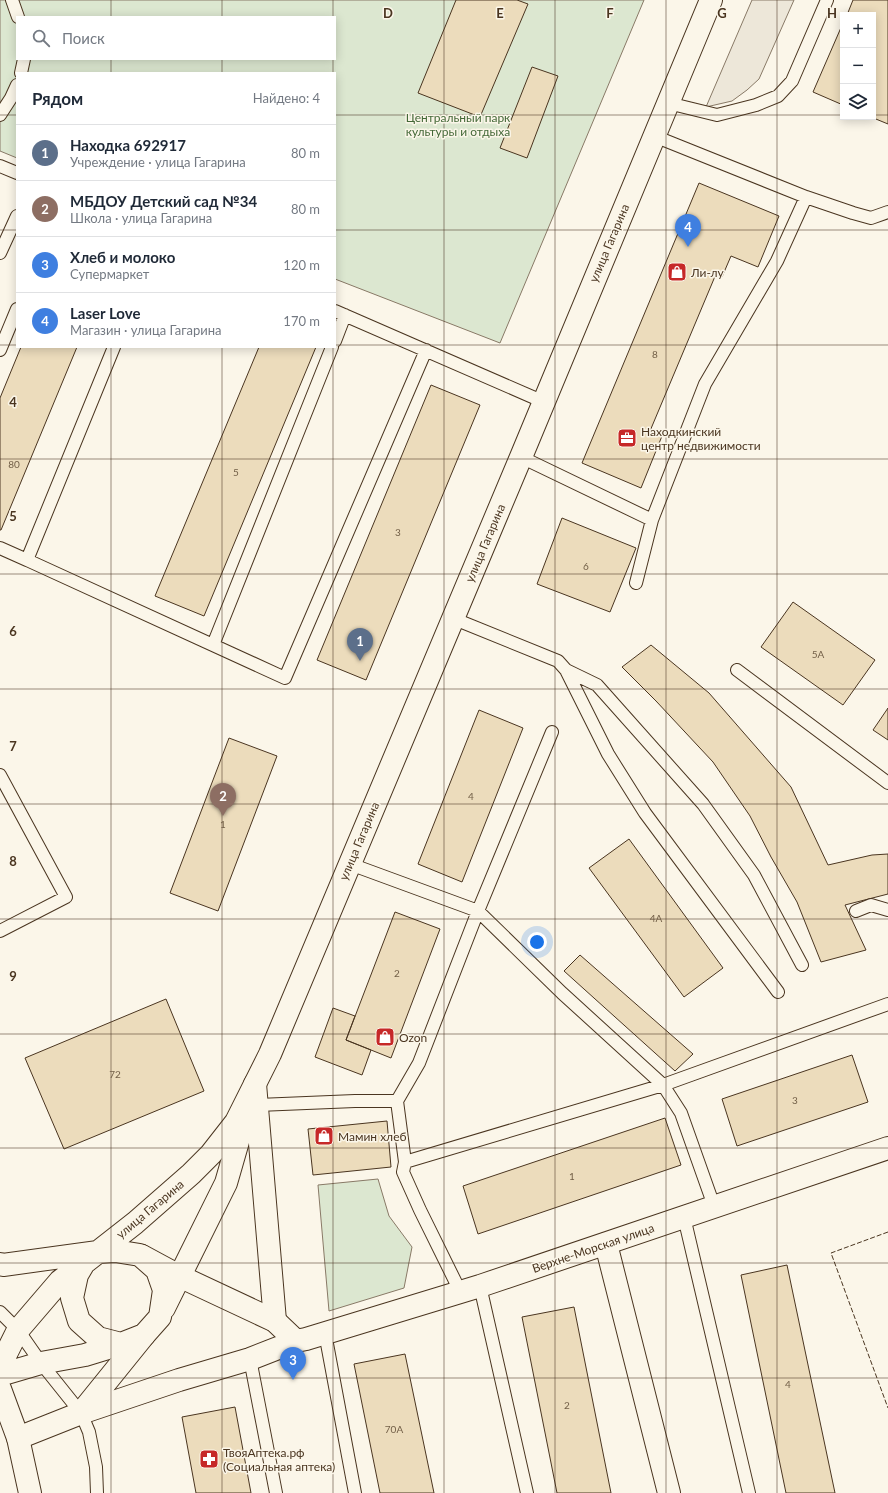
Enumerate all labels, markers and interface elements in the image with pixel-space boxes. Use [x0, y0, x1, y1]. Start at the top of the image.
text: D [383, 5, 393, 21]
text: E [496, 5, 504, 21]
text: F [606, 5, 614, 21]
text: G [717, 5, 727, 21]
text: H [827, 5, 837, 21]
map controls [840, 12, 876, 120]
button: + [840, 12, 876, 48]
search box [16, 16, 336, 60]
icon: search [30, 27, 52, 49]
text: Поиск [62, 29, 105, 47]
button: − [840, 48, 876, 84]
button: layers [840, 84, 876, 120]
text: Рядом [32, 88, 83, 109]
text: Найдено: 4 [253, 90, 320, 106]
park label: Центральный парк культуры и отдыха [406, 110, 511, 139]
text: Находка 692917 [70, 136, 186, 154]
text: 1 [41, 145, 49, 161]
text: 80 m [291, 145, 320, 161]
text: Учреждение · улица Гагарина [70, 154, 246, 170]
text: МБДОУ Детский сад №34 [70, 192, 257, 210]
text: 2 [41, 201, 49, 217]
text: 80 m [291, 201, 320, 217]
street label: улица Гагарина [586, 202, 632, 284]
text: Школа · улица Гагарина [70, 210, 212, 226]
pin: 4 [675, 214, 701, 247]
text: Хлеб и молоко [70, 248, 175, 266]
text: 3 [41, 257, 49, 273]
text: 120 m [283, 257, 320, 273]
shop icon: Ли-лу [666, 261, 688, 283]
place label: Ли-лу [690, 265, 725, 280]
text: Супермаркет [70, 266, 149, 282]
text: Laser Love [70, 304, 140, 322]
text: 4 [41, 313, 49, 329]
text: 170 m [283, 313, 320, 329]
text: Магазин · улица Гагарина [70, 322, 221, 338]
house number: 8 [652, 348, 658, 360]
text: 4 [9, 394, 17, 410]
place label: Находкинский центр недвижимости [641, 424, 761, 453]
office icon: Находкинский центр недвижимости [616, 427, 638, 449]
house number: 80 [8, 458, 20, 470]
house number: 5 [233, 466, 239, 478]
street label: улица Гагарина [462, 502, 508, 584]
text: 5 [9, 508, 17, 524]
house number: 3 [395, 526, 401, 538]
house number: 6 [583, 560, 589, 572]
text: 6 [9, 623, 17, 639]
pin: 1 [347, 628, 373, 661]
house number: 5А [812, 648, 825, 660]
text: 7 [9, 738, 17, 754]
pin: 2 [210, 783, 236, 816]
house number: 4 [468, 790, 474, 802]
street label: улица Гагарина [336, 800, 382, 882]
house number: 1 [220, 818, 226, 830]
text: 8 [9, 853, 17, 869]
house number: 4А [650, 912, 663, 924]
your location [527, 932, 547, 952]
house number: 2 [394, 967, 400, 979]
text: 9 [9, 968, 17, 984]
shop icon: Ozon [374, 1026, 396, 1048]
place label: Ozon [399, 1030, 427, 1045]
house number: 72 [109, 1068, 121, 1080]
house number: 3 [792, 1094, 798, 1106]
shop icon: Мамин хлеб [313, 1125, 335, 1147]
place label: Мамин хлеб [338, 1129, 407, 1144]
house number: 1 [569, 1170, 575, 1182]
street label: улица Гагарина [113, 1176, 187, 1242]
street label: Верхне-Морская улица [530, 1220, 656, 1276]
pin: 3 [280, 1347, 306, 1380]
house number: 4 [785, 1378, 791, 1390]
house number: 2 [564, 1399, 570, 1411]
house number: 70А [385, 1423, 403, 1435]
place label: ТвояАптека.рф (Социальная аптека) [223, 1445, 335, 1474]
pharmacy icon: ТвояАптека.рф (Социальная аптека) [198, 1448, 220, 1470]

